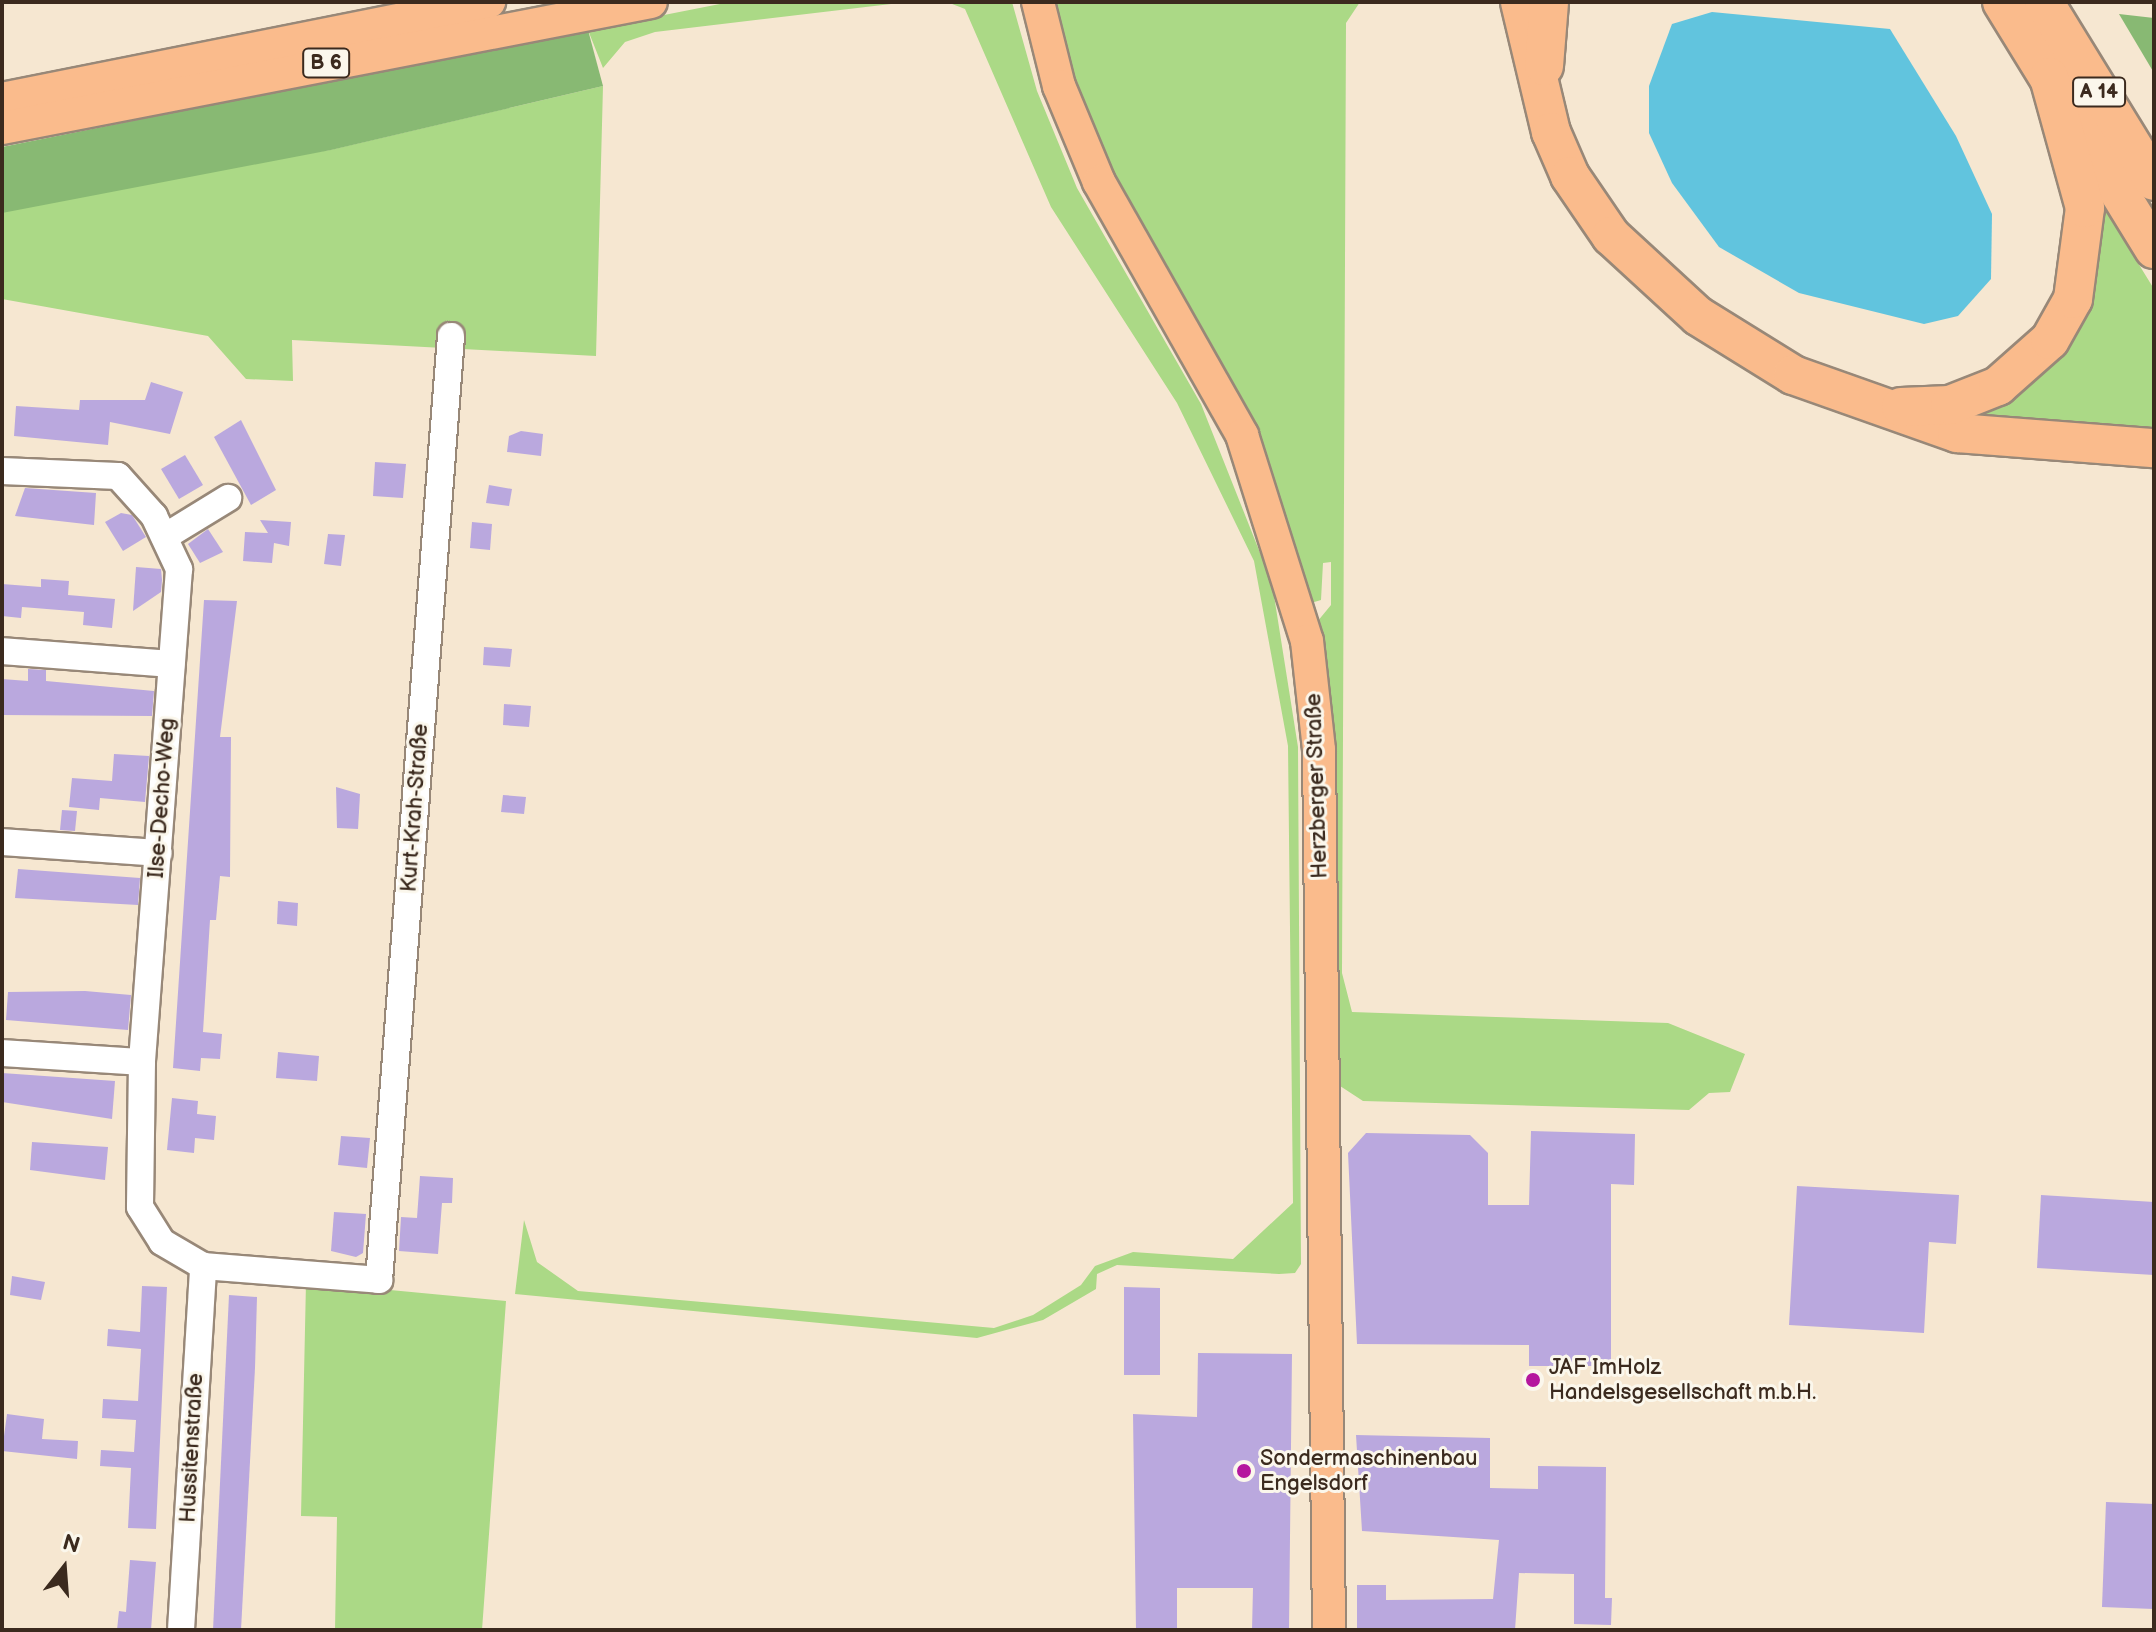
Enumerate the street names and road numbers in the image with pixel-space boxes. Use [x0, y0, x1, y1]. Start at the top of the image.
road number: B 6 [302, 47, 350, 79]
road number: A 14 [2071, 76, 2127, 108]
street label: Herzberger Straße [1301, 693, 1333, 879]
street label: Ilse-Decho-Weg [143, 717, 181, 879]
street label: Kurt-Krah-Straße [396, 723, 434, 893]
street label: Hussitenstraße [175, 1373, 209, 1523]

